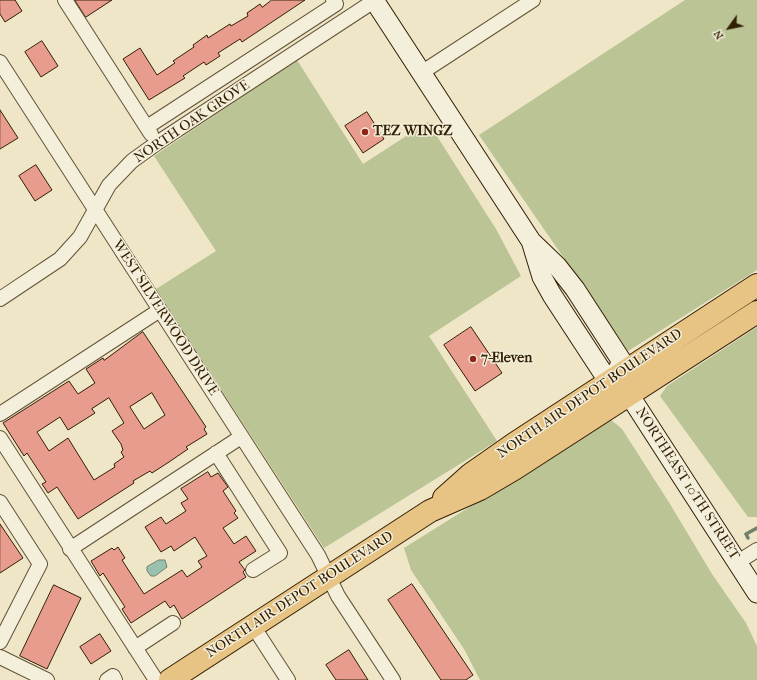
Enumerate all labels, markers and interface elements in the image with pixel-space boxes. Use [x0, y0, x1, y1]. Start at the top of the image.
north arrow [709, 8, 749, 48]
text: N [711, 28, 726, 42]
street label: NORTH OAK GROVE [131, 77, 253, 167]
place label: TEZ WINGZ [373, 124, 453, 140]
marker: TEZ WINGZ [360, 127, 370, 137]
street label: WEST SILVERWOOD DRIVE [108, 237, 222, 399]
street label: NORTH AIR DEPOT BOULEVARD [494, 326, 686, 462]
place label: 7-Eleven [481, 351, 532, 367]
marker: 7-Eleven [468, 354, 478, 364]
street label: NORTHEAST 10TH STREET [631, 405, 743, 563]
street label: NORTH AIR DEPOT BOULEVARD [203, 528, 397, 662]

